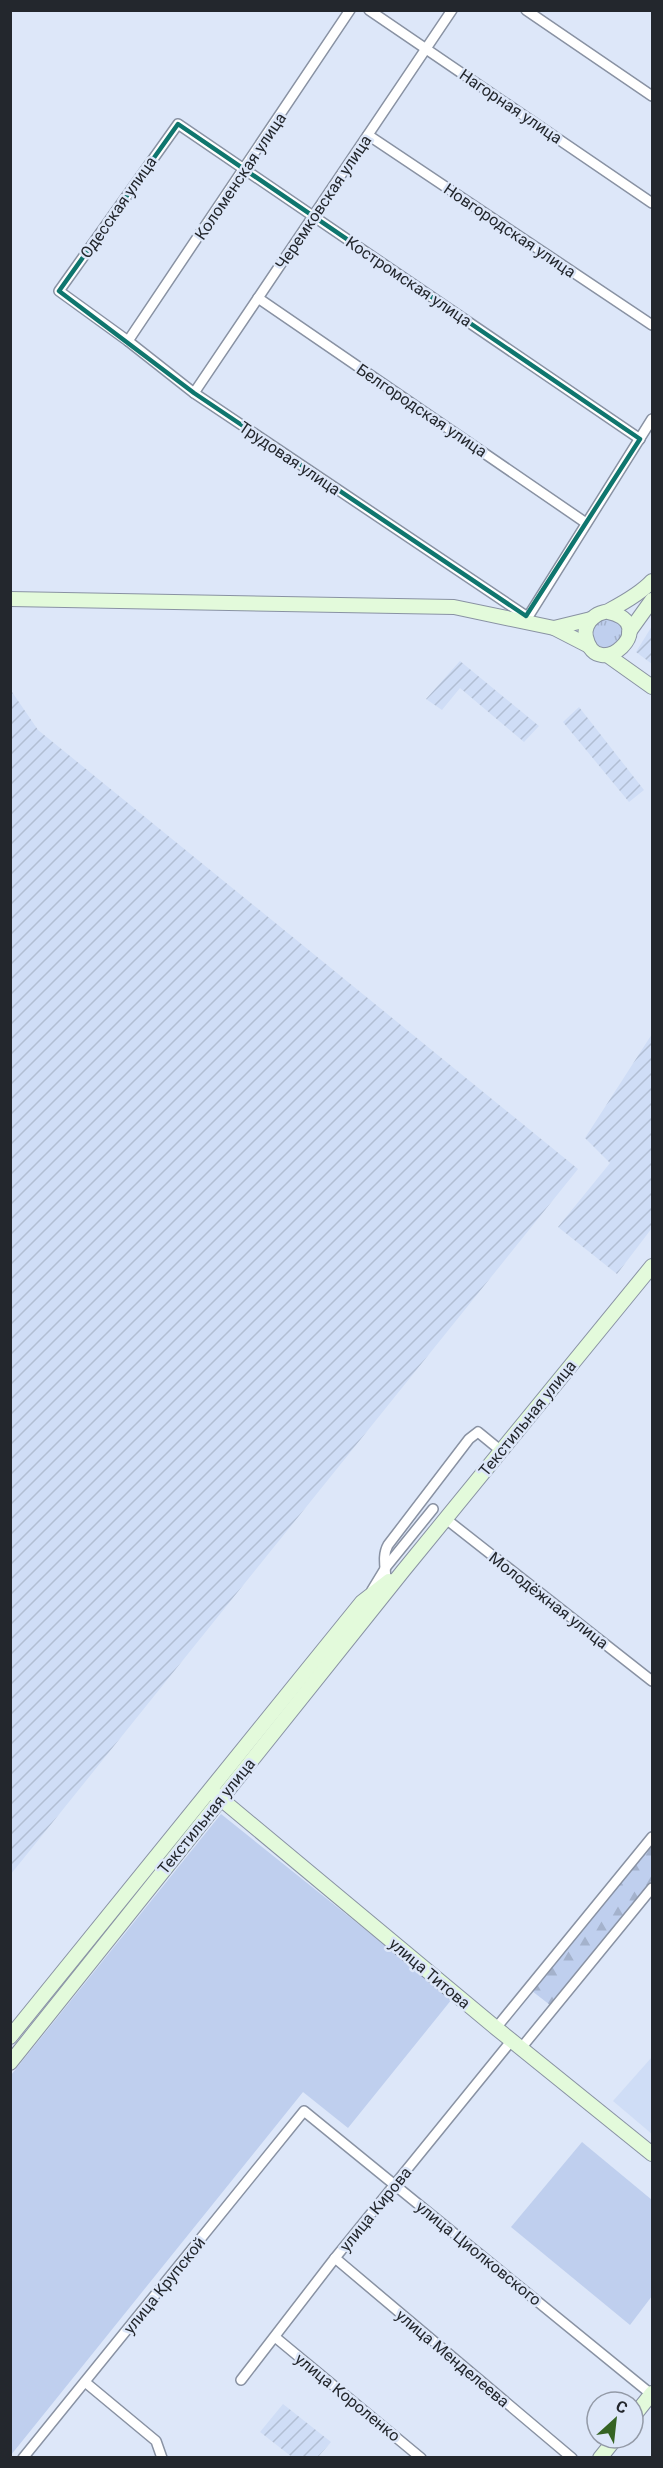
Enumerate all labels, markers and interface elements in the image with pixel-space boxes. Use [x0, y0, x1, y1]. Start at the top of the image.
street label: Нагорная улица [456, 65, 566, 148]
street label: Коломенская улица [191, 109, 290, 244]
street label: Черемковская улица [271, 131, 375, 273]
street label: Одесская улица [76, 153, 161, 262]
street label: Новгородская улица [440, 179, 579, 282]
street label: Костромская улица [342, 232, 475, 331]
street label: Белгородская улица [353, 360, 490, 461]
street label: Трудовая улица [235, 418, 344, 499]
street label: Текстильная улица [475, 1357, 580, 1480]
street label: Молодёжная улица [485, 1548, 612, 1653]
street label: Текстильная улица [154, 1755, 259, 1878]
street label: улица Титова [385, 1934, 474, 2013]
street label: улица Кирова [336, 2163, 415, 2255]
street label: улица Циолковского [412, 2197, 545, 2310]
street label: улица Крупской [120, 2233, 209, 2338]
street label: улица Менделеева [392, 2306, 513, 2411]
street label: улица Короленко [291, 2349, 404, 2446]
north arrow [585, 2390, 645, 2450]
text: С [613, 2396, 631, 2418]

